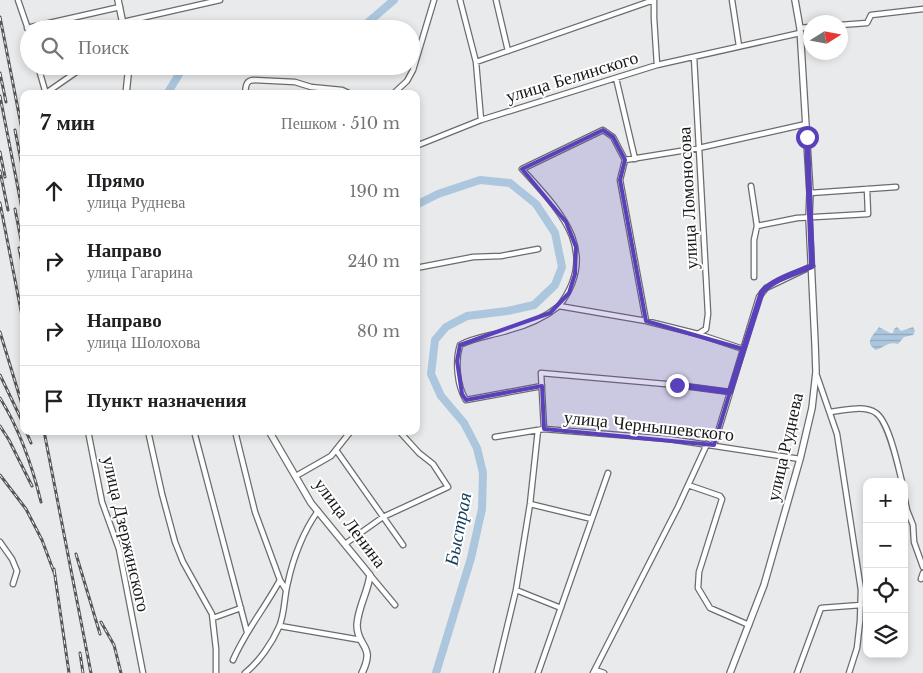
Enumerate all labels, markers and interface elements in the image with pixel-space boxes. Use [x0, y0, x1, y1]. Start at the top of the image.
north arrow [803, 15, 848, 60]
search box [20, 20, 420, 75]
icon: search [38, 34, 66, 62]
text: Поиск [78, 36, 129, 59]
street label: улица Белинского [503, 46, 641, 108]
text: 7 мин [40, 110, 95, 136]
text: Пешком · 510 m [281, 113, 400, 133]
street label: улица Ломоносова [673, 126, 703, 270]
route start [796, 126, 819, 149]
text: Прямо [87, 169, 145, 192]
icon: ahead [40, 177, 68, 205]
text: 190 m [349, 181, 400, 201]
text: улица Руднева [87, 192, 185, 212]
text: Направо [87, 239, 162, 262]
icon: right [40, 247, 68, 275]
text: 240 m [348, 251, 400, 271]
text: улица Гагарина [87, 262, 193, 282]
text: Направо [87, 309, 162, 332]
icon: right [40, 317, 68, 345]
text: 80 m [357, 321, 400, 341]
text: улица Шолохова [87, 332, 200, 352]
route end [666, 374, 689, 397]
icon: arrive [40, 387, 68, 415]
text: Пункт назначения [87, 389, 247, 412]
street label: улица Руднева [762, 391, 808, 503]
street label: улица Чернышевского [563, 406, 735, 446]
street label: улица Дзержинского [97, 454, 155, 614]
street label: улица Ленина [309, 474, 391, 572]
map controls [863, 478, 908, 658]
button: + [863, 478, 908, 523]
water label: Быстрая [439, 490, 476, 569]
button: − [863, 523, 908, 568]
button: locate [863, 568, 908, 613]
button: layers [863, 613, 908, 658]

